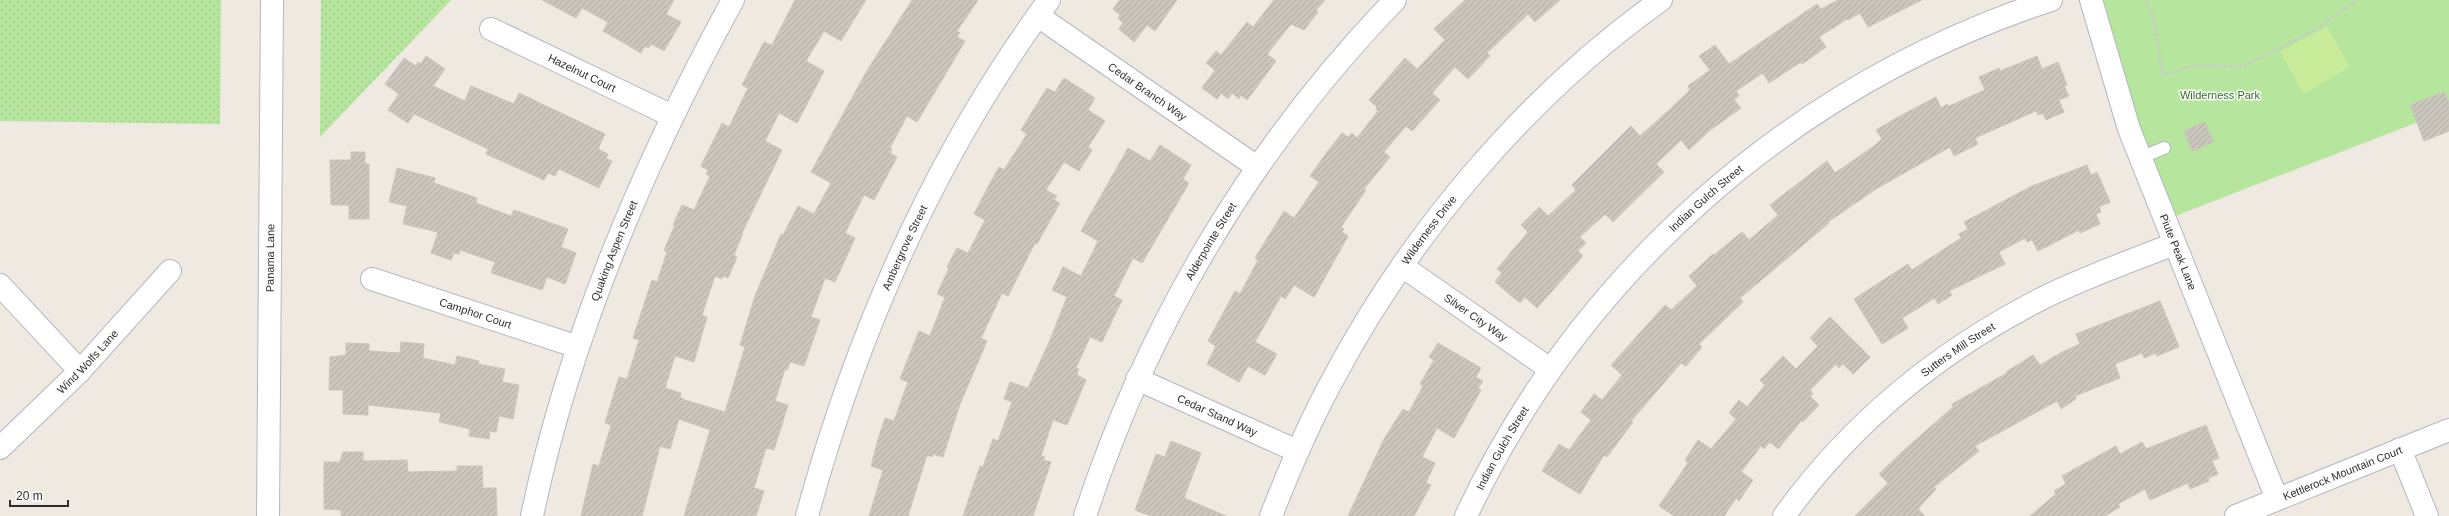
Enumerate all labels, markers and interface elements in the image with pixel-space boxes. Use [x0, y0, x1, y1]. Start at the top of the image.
street label: Hazelnut Court [546, 51, 618, 94]
street label: Cedar Branch Way [1106, 60, 1189, 123]
park label: Wilderness Park [2180, 89, 2261, 101]
street label: Indian Gulch Street [1666, 163, 1745, 234]
street label: Wilderness Drive [1399, 193, 1459, 267]
street label: Quaking Aspen Street [589, 199, 639, 303]
street label: Alderpointe Street [1183, 200, 1239, 282]
street label: Ambergrove Street [880, 203, 929, 292]
street label: Piute Peak Lane [2158, 212, 2199, 292]
street label: Panama Lane [264, 224, 276, 292]
street label: Silver City Way [1442, 291, 1510, 344]
street label: Camphor Court [438, 296, 513, 331]
street label: Sutters Mill Street [1918, 320, 1997, 379]
street label: Wind Wolfs Lane [55, 327, 120, 396]
street label: Cedar Stand Way [1175, 392, 1260, 439]
street label: Indian Gulch Street [1474, 404, 1531, 492]
street label: Kettlerock Mountain Court [2281, 444, 2404, 502]
scale bar [10, 482, 68, 508]
text: 20 m [16, 489, 43, 503]

